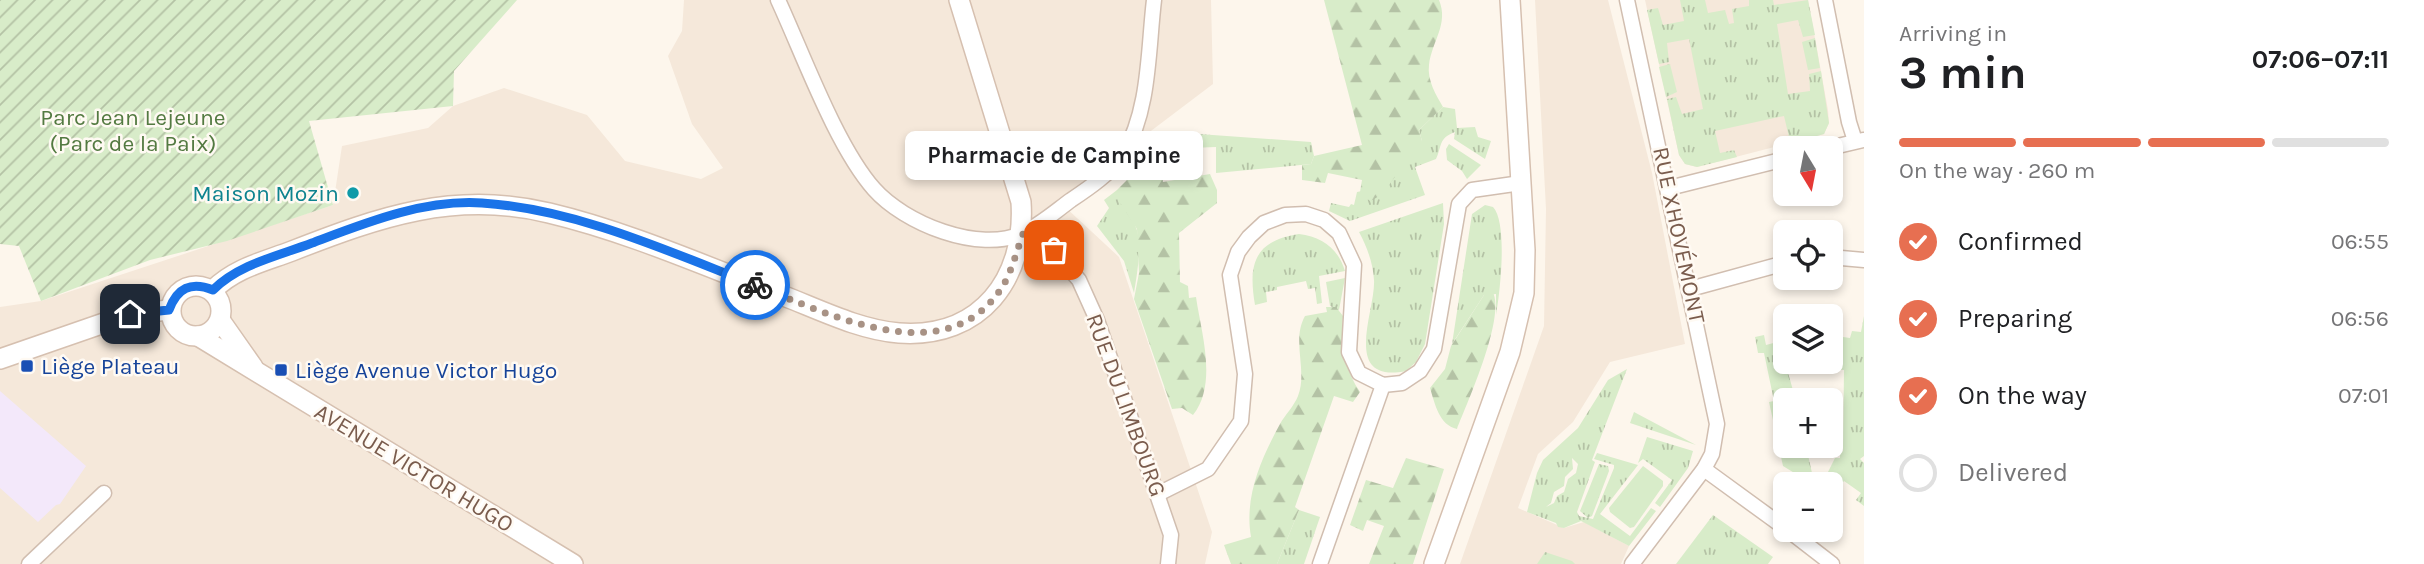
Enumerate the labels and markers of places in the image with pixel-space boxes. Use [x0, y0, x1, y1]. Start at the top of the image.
callout: Pharmacie de Campine [905, 131, 1203, 180]
place label: Maison Mozin [192, 180, 339, 207]
marker: Maison Mozin [345, 185, 361, 201]
pin [1024, 220, 1084, 280]
pin [100, 284, 160, 344]
place label: Liège Plateau [41, 353, 180, 380]
place label: Liège Avenue Victor Hugo [295, 357, 557, 384]
marker: Liège Plateau [19, 358, 35, 374]
marker: Liège Avenue Victor Hugo [273, 362, 289, 378]

